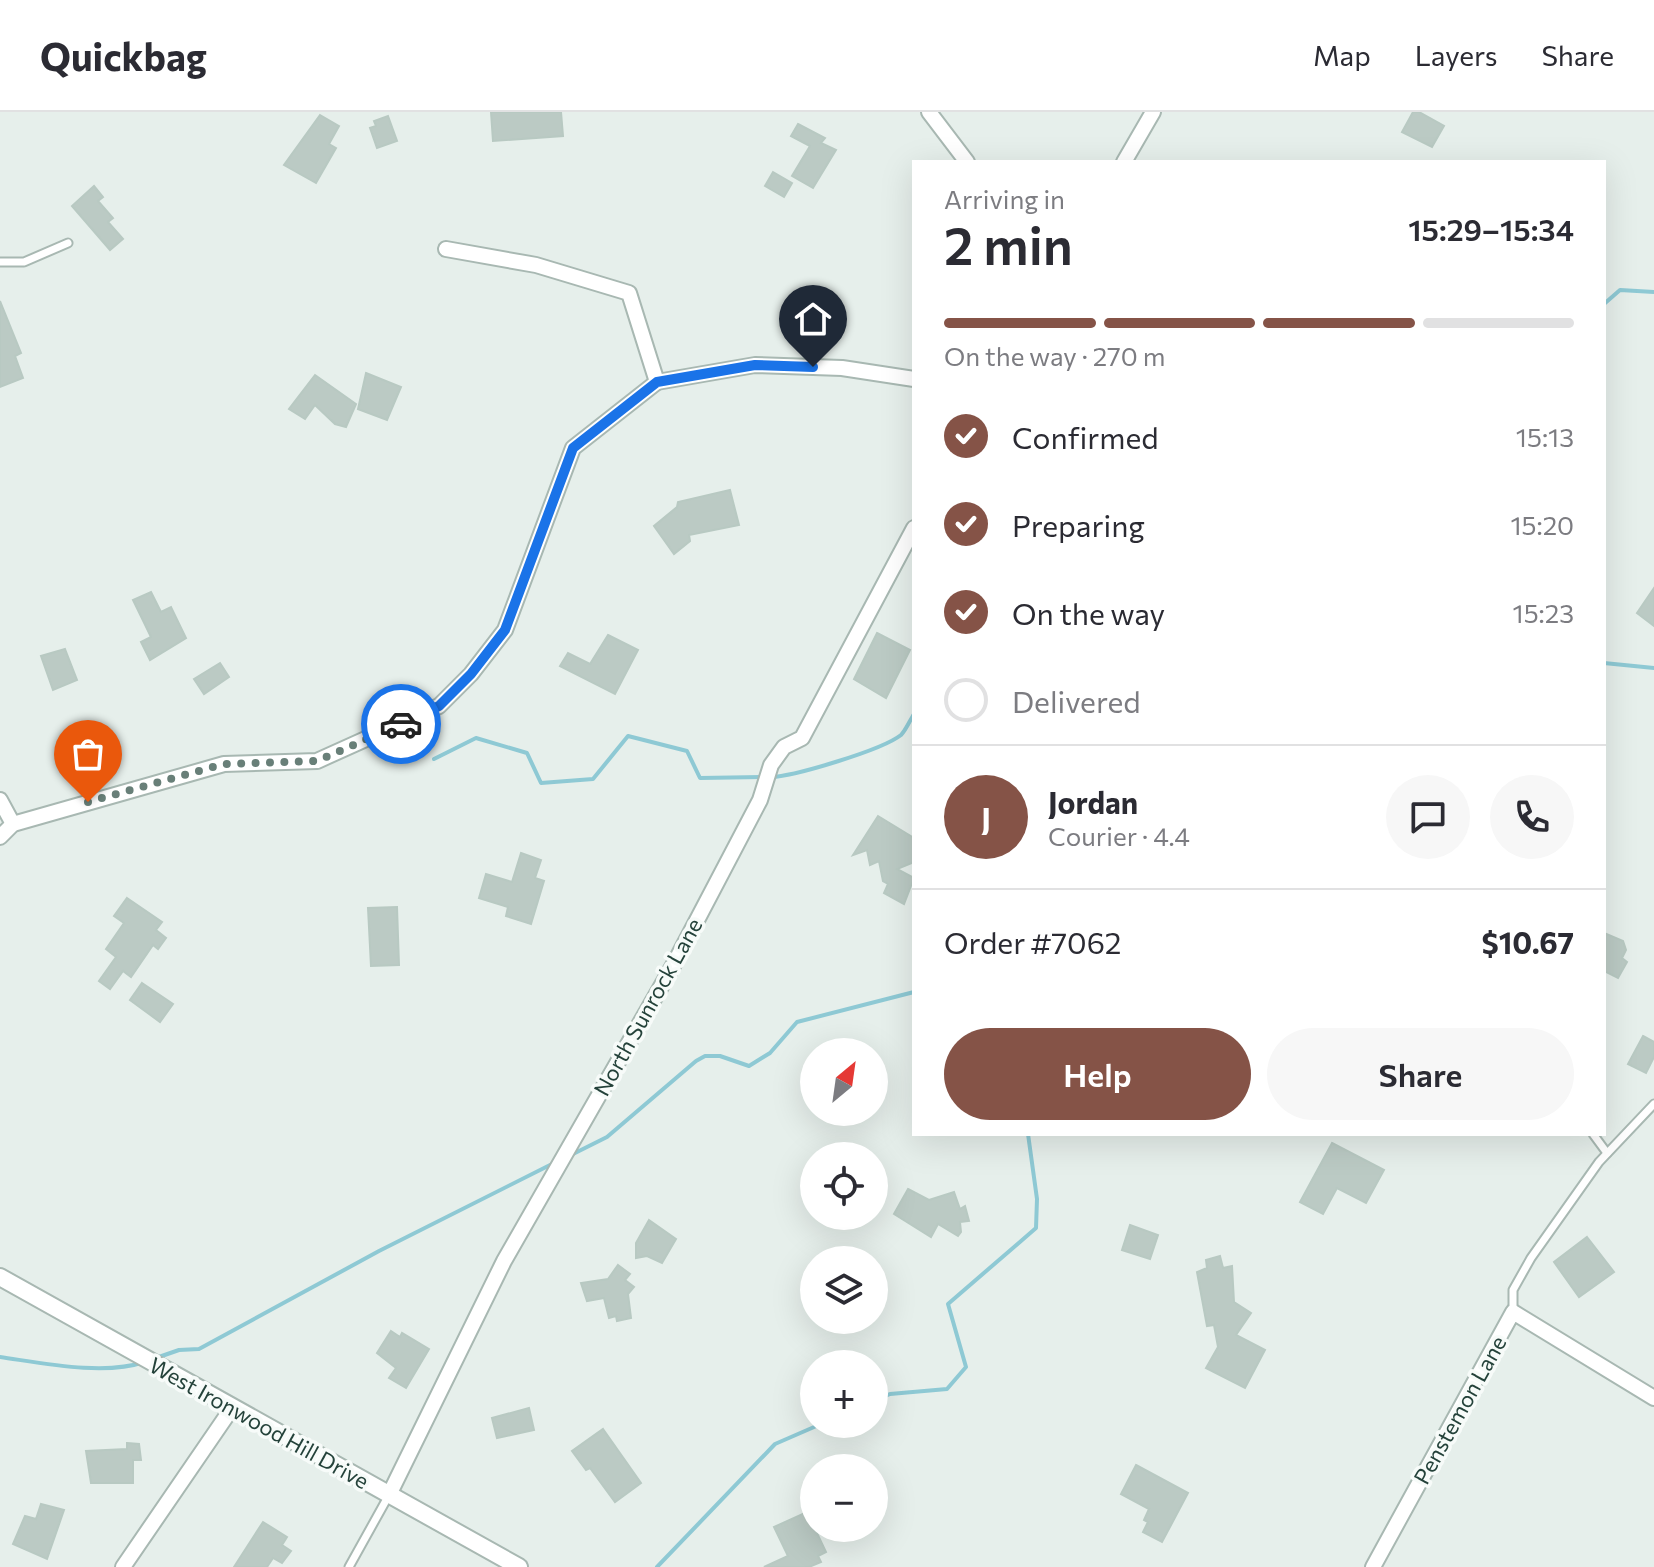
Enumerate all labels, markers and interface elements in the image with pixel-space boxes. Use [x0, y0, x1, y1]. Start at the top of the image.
text: Quickbag [40, 32, 207, 79]
text: Map [1313, 38, 1371, 72]
text: Layers [1415, 38, 1497, 72]
text: Share [1541, 38, 1614, 72]
text: Arriving in [944, 183, 1065, 214]
text: 15:29–15:34 [1408, 210, 1574, 247]
text: 2 min [944, 212, 1073, 276]
pin [779, 285, 847, 367]
icon: home [791, 297, 835, 341]
text: On the way · 270 m [944, 340, 1165, 371]
icon: check [944, 414, 988, 458]
text: Confirmed [1012, 418, 1159, 455]
text: 15:13 [1516, 421, 1574, 452]
icon: check [944, 502, 988, 546]
text: Preparing [1012, 506, 1145, 543]
text: 15:20 [1511, 509, 1574, 540]
icon: check [944, 590, 988, 634]
text: On the way [1012, 594, 1165, 631]
text: 15:23 [1513, 597, 1574, 628]
text: Delivered [1012, 682, 1141, 719]
courier [361, 684, 441, 764]
icon: car [379, 702, 423, 746]
pin [54, 720, 122, 802]
icon: bag [66, 732, 110, 776]
button: chat [1386, 775, 1470, 859]
button: phone [1490, 775, 1574, 859]
text: Jordan [1048, 783, 1138, 820]
text: J [981, 799, 991, 836]
text: Courier · 4.4 [1048, 820, 1190, 851]
street label: North Sunrock Lane [588, 913, 708, 1100]
text: Order #7062 [944, 923, 1121, 960]
text: $10.67 [1481, 923, 1574, 960]
button: Help [944, 1028, 1251, 1120]
button: Share [1267, 1028, 1574, 1120]
north arrow [800, 1038, 888, 1126]
map controls [800, 1038, 888, 1542]
button: locate [800, 1142, 888, 1230]
button: layers [800, 1246, 888, 1334]
street label: Penstemon Lane [1408, 1331, 1511, 1489]
button: + [800, 1350, 888, 1438]
street label: West Ironwood Hill Drive [145, 1351, 374, 1494]
button: − [800, 1454, 888, 1542]

